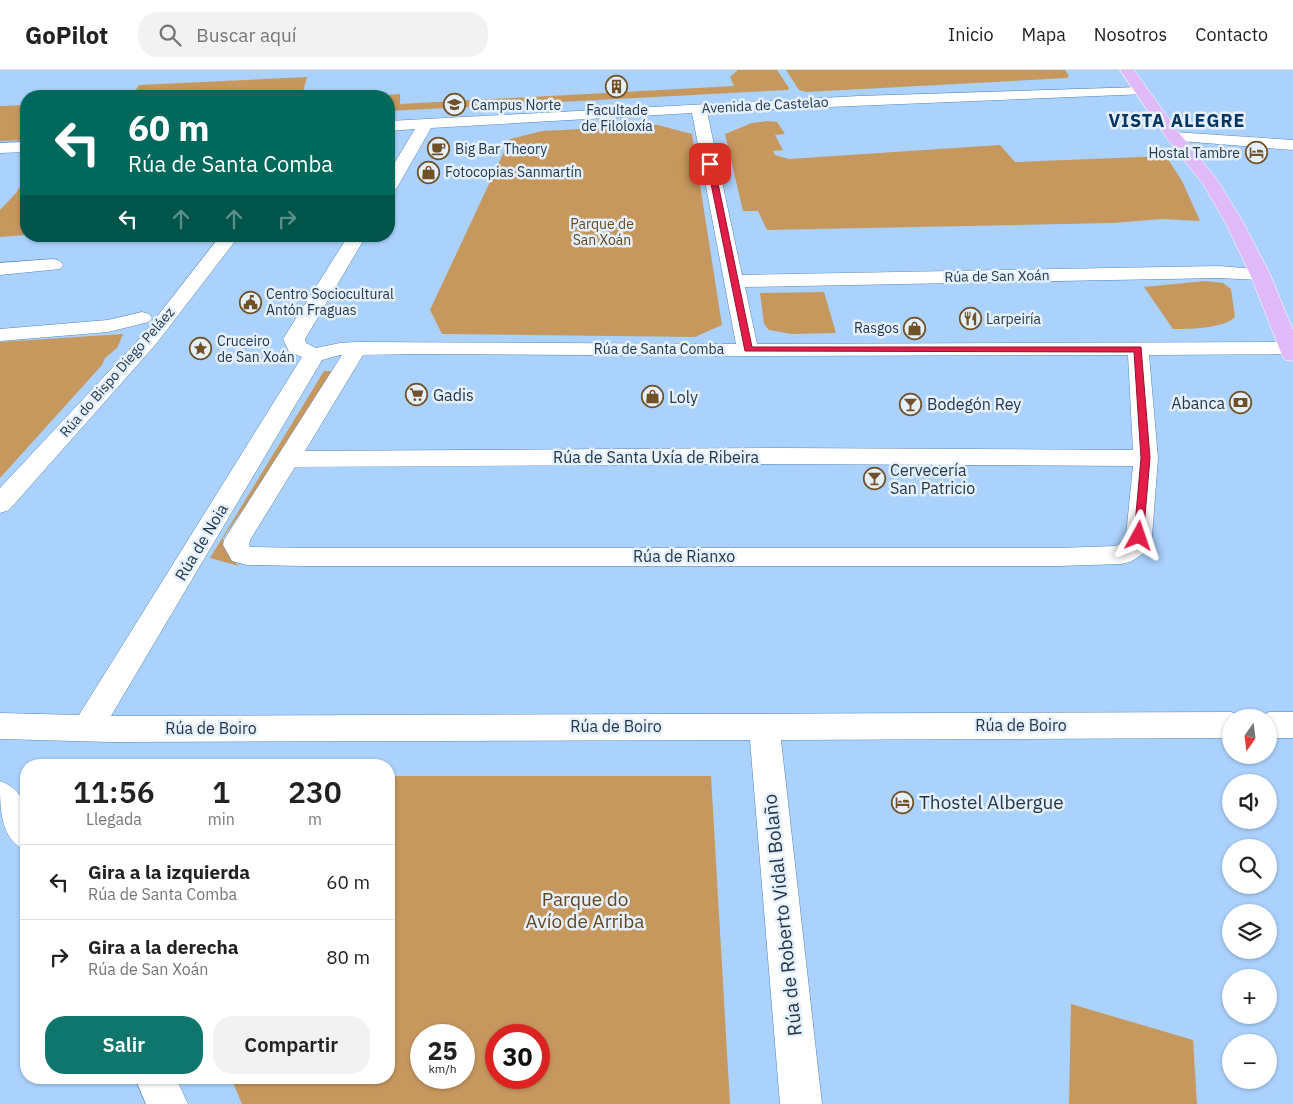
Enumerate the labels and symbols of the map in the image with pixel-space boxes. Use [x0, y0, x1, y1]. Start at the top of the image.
building icon: Facultade de Filoloxía [605, 75, 629, 99]
school or university icon: Campus Norte [443, 93, 467, 117]
street label: Avenida de Castelao [701, 93, 829, 117]
place label: Campus Norte [471, 96, 561, 114]
place label: Facultade de Filoloxía [581, 101, 653, 135]
district label: VISTA ALEGRE [1108, 109, 1246, 132]
cafe icon: Big Bar Theory [427, 137, 451, 161]
place label: Big Bar Theory [455, 140, 547, 158]
hotel icon: Hostal Tambre [1244, 141, 1268, 165]
pin [689, 143, 731, 185]
place label: Hostal Tambre [1148, 144, 1240, 162]
shop icon: Fotocopias Sanmartín [417, 160, 441, 184]
place label: Fotocopias Sanmartín [445, 163, 582, 181]
park label: Parque de San Xoán [570, 215, 634, 249]
street label: Rúa de San Xoán [944, 266, 1050, 286]
place label: Centro Sociocultural Antón Fraguas [266, 285, 394, 319]
public building icon: Centro Sociocultural Antón Fraguas [238, 290, 262, 314]
street label: Rúa do Bispo Diego Peláez [56, 303, 179, 441]
restaurant icon: Larpeiría [958, 307, 982, 331]
place label: Larpeiría [986, 310, 1042, 328]
shop icon: Rasgos [903, 316, 927, 340]
place label: Rasgos [854, 319, 899, 337]
place label: Cruceiro de San Xoán [217, 332, 295, 366]
place icon: Cruceiro de San Xoán [189, 337, 213, 361]
street label: Rúa de Santa Comba [594, 340, 725, 358]
supermarket icon: Gadis [405, 383, 429, 407]
place label: Gadis [433, 385, 474, 405]
shop icon: Loly [641, 385, 665, 409]
place label: Loly [669, 387, 698, 407]
bank icon: Abanca [1229, 391, 1253, 415]
bar icon: Bodegón Rey [899, 392, 923, 416]
place label: Abanca [1171, 393, 1225, 413]
place label: Bodegón Rey [927, 394, 1021, 414]
street label: Rúa de Santa Uxía de Ribeira [553, 447, 760, 467]
place label: Cervecería San Patricio [890, 460, 975, 498]
bar icon: Cervecería San Patricio [862, 467, 886, 491]
street label: Rúa de Noia [170, 499, 232, 584]
position arrow [1112, 509, 1164, 561]
street label: Rúa de Rianxo [633, 546, 735, 566]
north arrow [1222, 709, 1278, 764]
street label: Rúa de Boiro [975, 715, 1067, 735]
street label: Rúa de Boiro [570, 716, 662, 736]
street label: Rúa de Boiro [165, 718, 257, 738]
hotel icon: Thostel Albergue [891, 790, 915, 814]
place label: Thostel Albergue [919, 790, 1064, 814]
street label: Rúa de Roberto Vidal Bolaño [757, 793, 807, 1037]
park label: Parque do Avío de Arriba [526, 887, 645, 933]
speed limit sign: 30 [485, 1024, 550, 1089]

